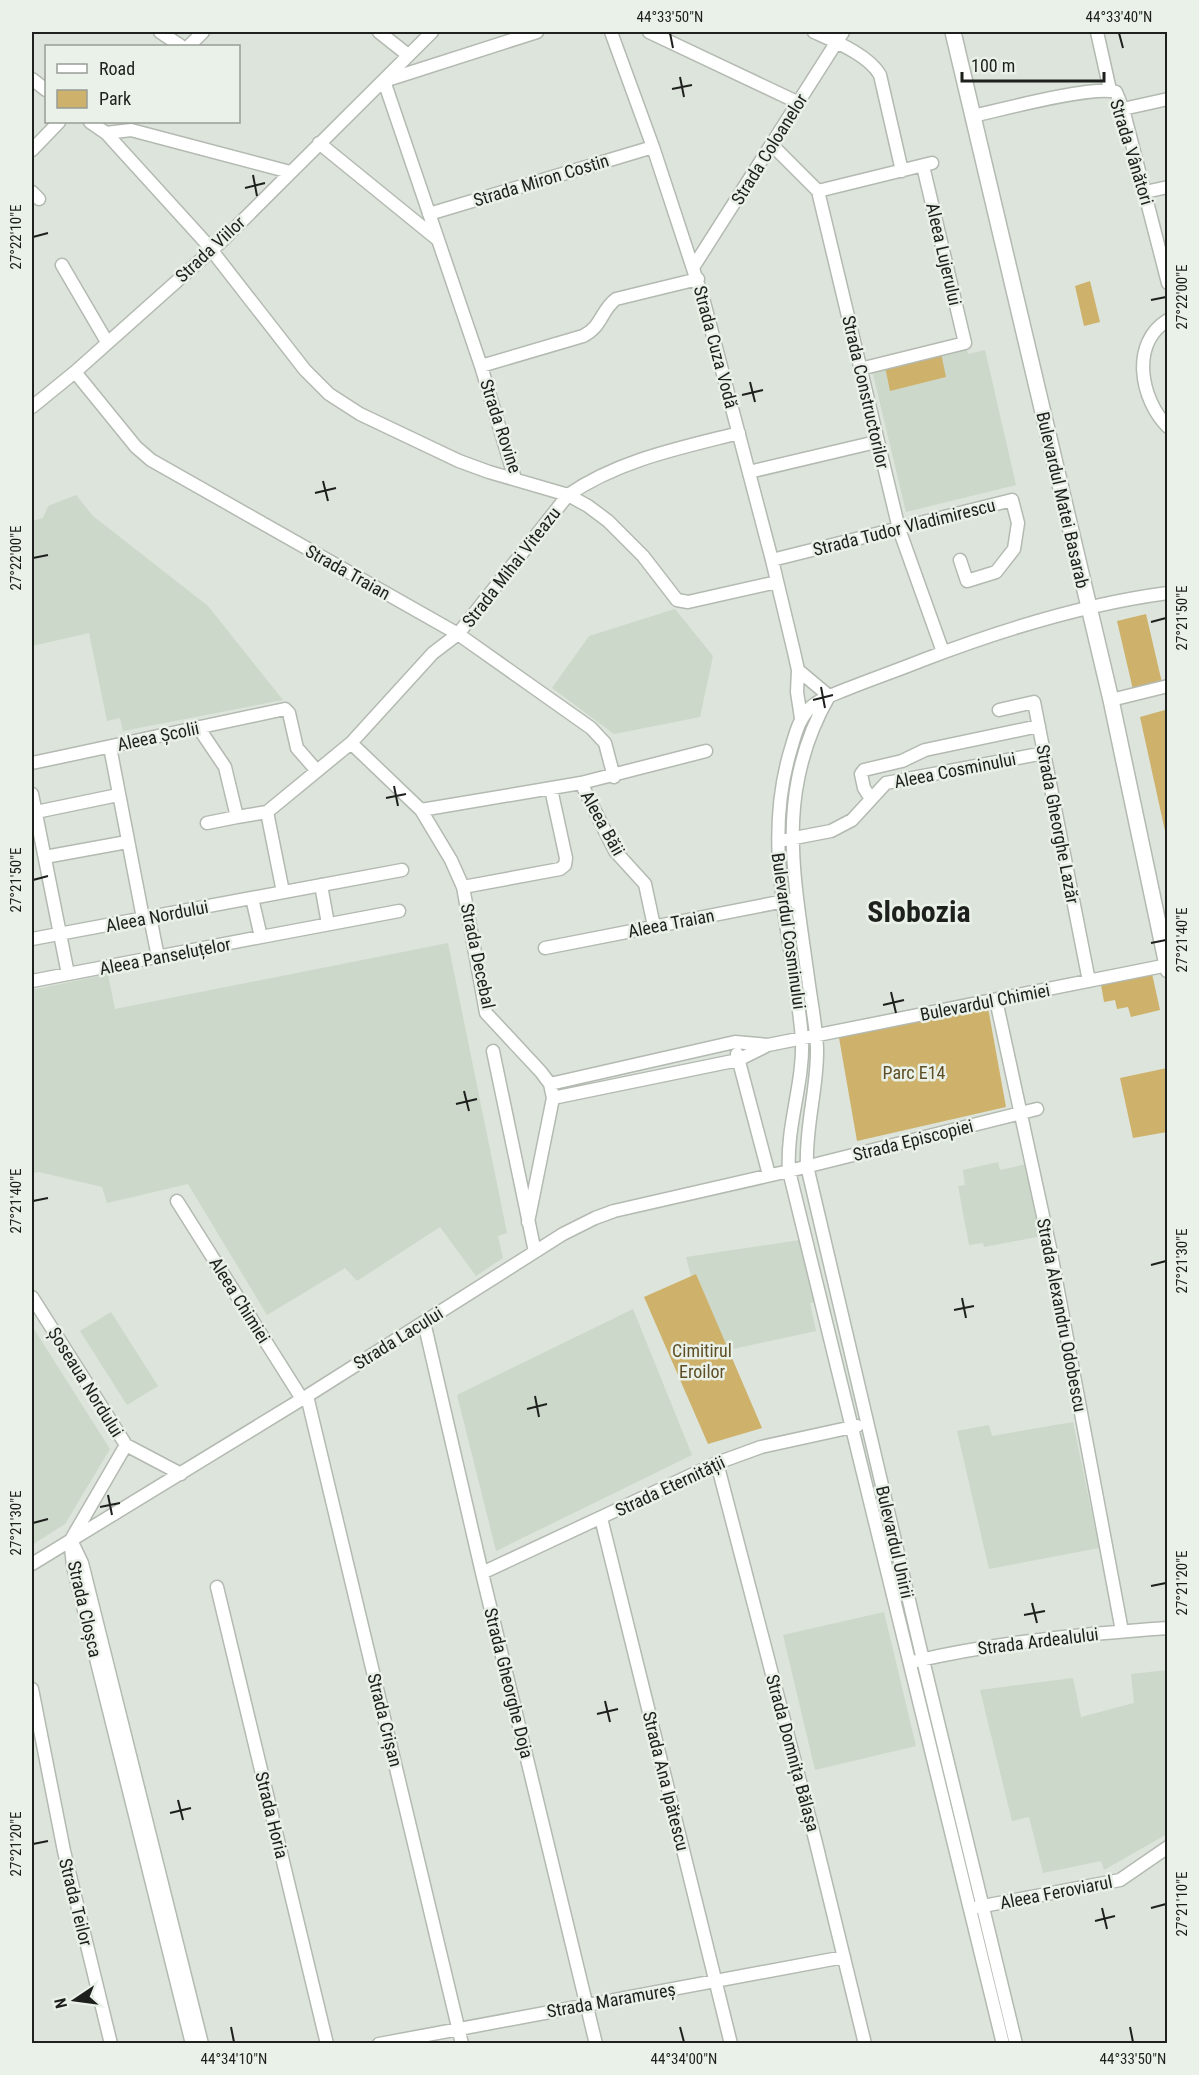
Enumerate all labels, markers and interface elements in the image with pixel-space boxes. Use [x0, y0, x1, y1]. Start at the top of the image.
text: 44°33'50"N [637, 8, 703, 26]
text: 44°33'40"N [1086, 8, 1152, 26]
legend [45, 45, 240, 123]
scale bar [962, 45, 1104, 83]
text: 100 m [971, 55, 1015, 76]
text: Road [99, 58, 135, 79]
text: Park [99, 88, 131, 109]
street label: Strada Coloanelor [726, 89, 812, 208]
street label: Strada Vânători [1106, 97, 1158, 207]
street label: Strada Miron Costin [471, 149, 611, 211]
street label: Aleea Lujerului [922, 201, 966, 307]
text: 27°22'10"E [7, 205, 25, 269]
street label: Strada Viilor [171, 211, 249, 286]
text: 27°22'00"E [1173, 265, 1191, 329]
street label: Strada Cuza Vodă [690, 283, 742, 411]
street label: Strada Constructorilor [838, 313, 894, 471]
street label: Strada Rovine [476, 376, 526, 476]
street label: Bulevardul Matei Basarab [1032, 410, 1094, 590]
street label: Strada Tudor Vladimirescu [811, 494, 997, 560]
street label: Strada Mihai Viteazu [458, 503, 564, 631]
text: 27°22'00"E [7, 526, 25, 590]
street label: Strada Traian [302, 540, 394, 604]
text: 27°21'50"E [1173, 586, 1191, 650]
street label: Aleea Școlii [115, 717, 201, 756]
street label: Strada Gheorghe Lazăr [1032, 743, 1084, 906]
street label: Aleea Cosminului [892, 748, 1018, 792]
street label: Aleea Băii [577, 787, 629, 859]
text: 27°21'50"E [7, 848, 25, 912]
street label: Bulevardul Cosminului [768, 851, 810, 1011]
district label: Slobozia [867, 894, 971, 929]
street label: Aleea Nordului [104, 896, 210, 936]
street label: Strada Decebal [457, 901, 499, 1011]
street label: Aleea Traian [626, 904, 716, 942]
text: 27°21'40"E [1173, 908, 1191, 972]
street label: Aleea Panseluțelor [98, 933, 233, 980]
street label: Bulevardul Chimiei [918, 979, 1052, 1025]
park label: Parc E14 [883, 1062, 946, 1083]
street label: Strada Episcopiei [851, 1115, 975, 1165]
text: 27°21'40"E [7, 1169, 25, 1233]
street label: Strada Alexandru Odobescu [1033, 1216, 1091, 1414]
text: 27°21'30"E [1173, 1229, 1191, 1293]
street label: Aleea Chimiei [205, 1253, 275, 1347]
street label: Strada Lacului [349, 1302, 447, 1374]
street label: Șoseaua Nordului [43, 1323, 128, 1441]
park label: Cimitirul Eroilor [672, 1340, 732, 1382]
street label: Strada Eternității [612, 1451, 729, 1522]
street label: Bulevardul Unirii [872, 1484, 918, 1600]
text: 27°21'30"E [7, 1491, 25, 1555]
text: 27°21'20"E [1173, 1551, 1191, 1615]
street label: Strada Cloșca [63, 1559, 106, 1660]
street label: Strada Gheorghe Doja [480, 1606, 538, 1760]
street label: Strada Ardealului [976, 1623, 1100, 1659]
street label: Strada Crișan [362, 1671, 407, 1769]
street label: Strada Domnița Bălașa [761, 1672, 824, 1834]
street label: Strada Ana Ipătescu [639, 1709, 693, 1853]
street label: Strada Horia [251, 1770, 293, 1860]
text: 27°21'20"E [7, 1812, 25, 1876]
street label: Strada Teilor [55, 1856, 97, 1948]
street label: Aleea Feroviarul [998, 1871, 1114, 1913]
text: 27°21'10"E [1173, 1872, 1191, 1936]
north arrow [45, 1970, 105, 2030]
street label: Strada Maramureș [545, 1978, 677, 2023]
text: N [51, 1996, 71, 2010]
text: 44°34'10"N [201, 2050, 267, 2068]
text: 44°34'00"N [651, 2050, 717, 2068]
text: 44°33'50"N [1100, 2050, 1166, 2068]

